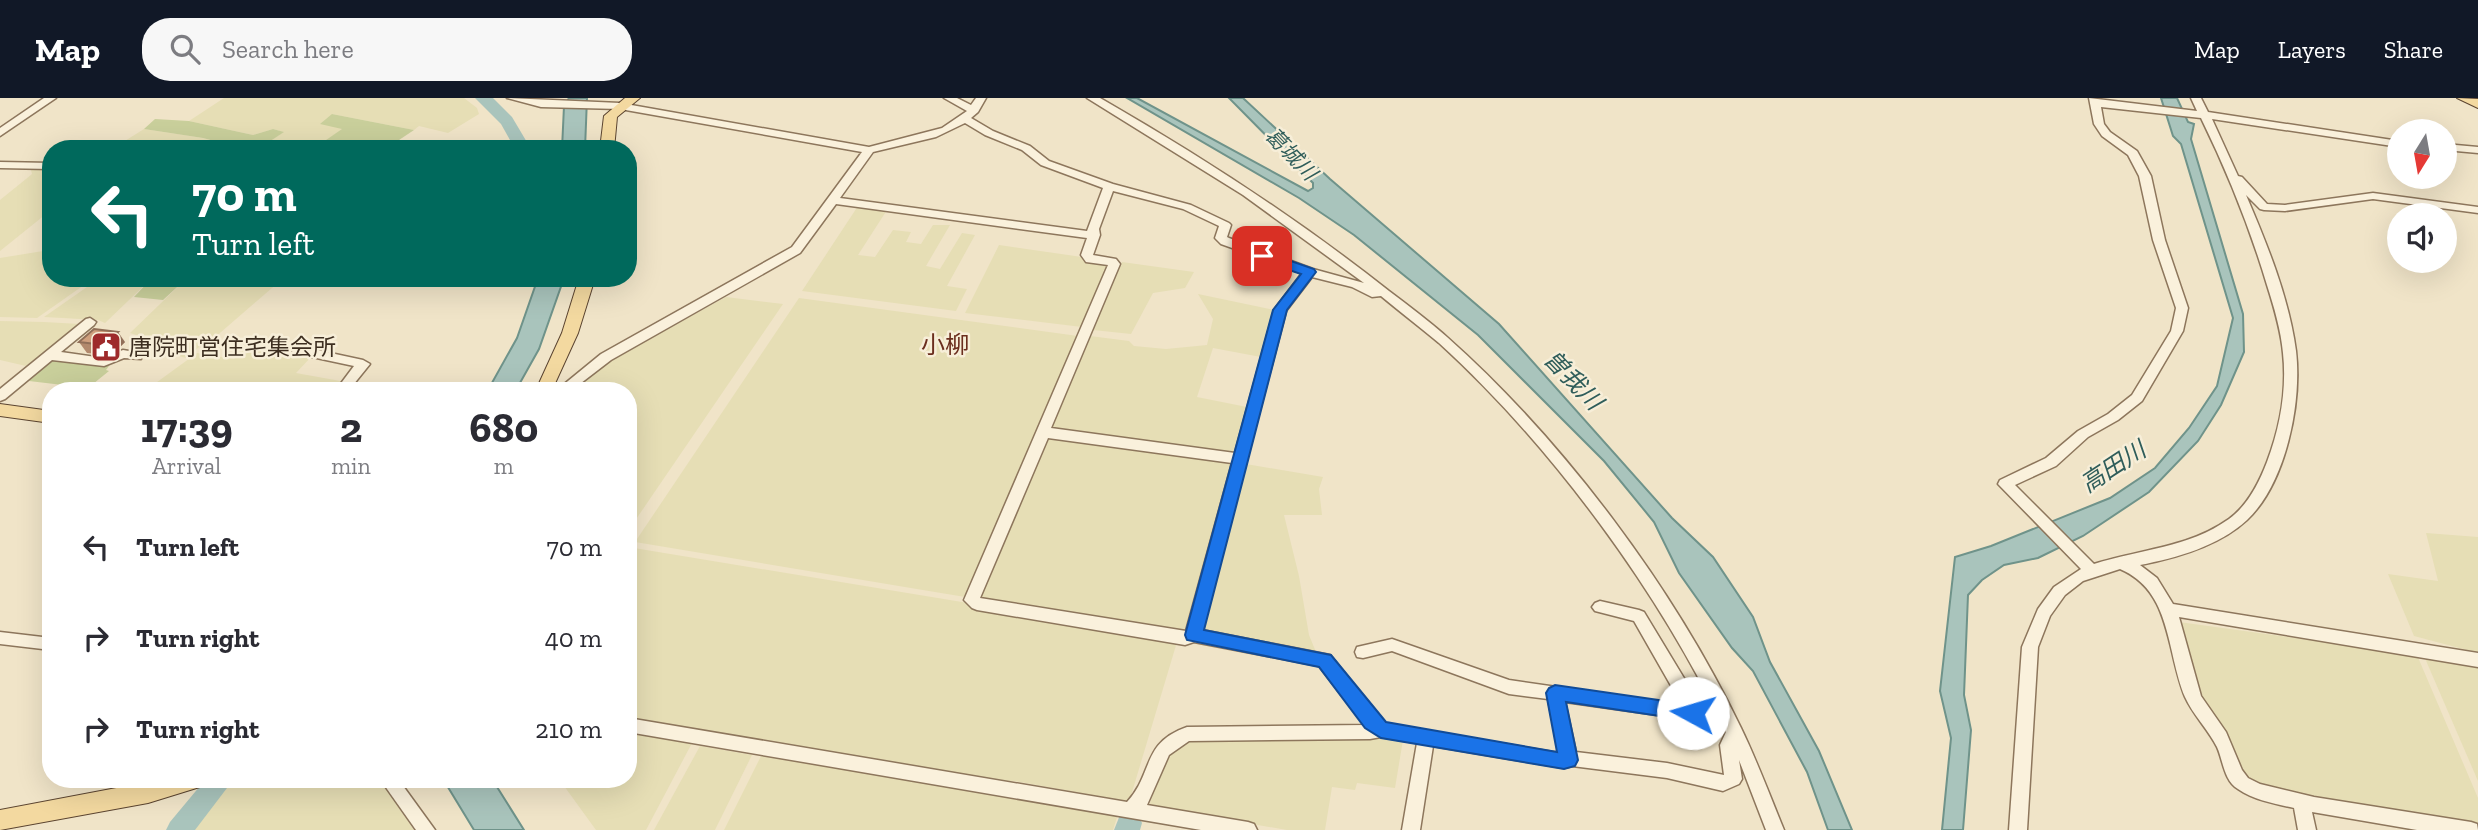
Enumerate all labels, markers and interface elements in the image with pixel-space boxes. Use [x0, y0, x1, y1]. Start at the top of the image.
search box [142, 18, 632, 81]
text: Map [35, 30, 100, 69]
icon: search [166, 30, 204, 68]
text: Search here [222, 33, 354, 65]
text: Map [2194, 35, 2240, 64]
text: Layers [2278, 35, 2346, 64]
text: Share [2384, 35, 2443, 64]
north arrow [2387, 119, 2457, 189]
map controls [2387, 119, 2457, 273]
water label: 葛城川 [1260, 122, 1324, 186]
text: 70 m [192, 165, 297, 224]
icon: left [77, 168, 168, 259]
button: sound [2387, 203, 2457, 273]
text: Turn left [192, 225, 314, 263]
pin [1232, 226, 1292, 286]
icon: arrive [1243, 237, 1281, 275]
public building icon: 唐院町営住宅集会所 [89, 330, 123, 364]
district label: 小柳 [921, 330, 969, 359]
place label: 唐院町営住宅集会所 [129, 333, 336, 361]
water label: 曽我川 [1538, 344, 1611, 418]
text: 17:39 [140, 402, 233, 453]
text: 2 [340, 402, 362, 453]
text: 680 [469, 402, 538, 453]
water label: 高田川 [2075, 433, 2153, 498]
text: Arrival [152, 452, 221, 480]
text: min [331, 452, 371, 480]
text: m [494, 452, 514, 480]
icon: left [77, 528, 115, 566]
text: Turn left [136, 531, 239, 563]
text: 70 m [546, 531, 602, 563]
icon: right [77, 619, 115, 657]
text: Turn right [136, 622, 259, 654]
text: 40 m [545, 622, 602, 654]
position arrow [1656, 676, 1730, 750]
icon: right [77, 710, 115, 748]
text: Turn right [136, 713, 259, 745]
text: 210 m [535, 713, 602, 745]

